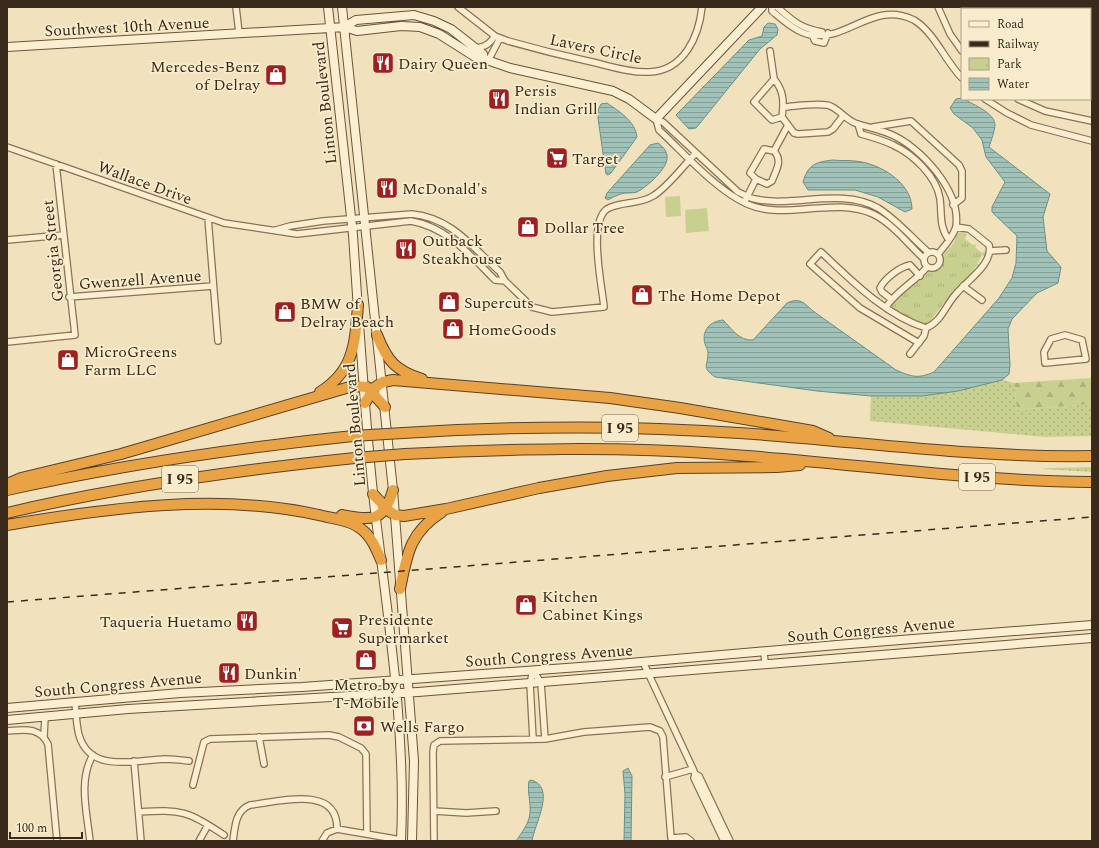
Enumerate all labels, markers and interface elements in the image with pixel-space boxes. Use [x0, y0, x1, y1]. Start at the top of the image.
legend [961, 8, 1091, 100]
street label: Southwest 10th Avenue [44, 11, 210, 43]
text: Road [997, 15, 1024, 34]
street label: Lavers Circle [547, 27, 644, 70]
text: Railway [997, 35, 1040, 54]
street label: Linton Boulevard [307, 40, 343, 166]
restaurant icon: Dairy Queen [370, 50, 396, 76]
place label: Dairy Queen [398, 52, 488, 76]
place label: Mercedes-Benz of Delray [150, 55, 261, 97]
text: Park [997, 55, 1022, 74]
shop icon: Mercedes-Benz of Delray [263, 62, 289, 88]
text: Water [997, 75, 1029, 94]
place label: Persis Indian Grill [514, 79, 598, 121]
restaurant icon: Persis Indian Grill [486, 86, 512, 112]
supermarket icon: Target [544, 145, 570, 171]
place label: Target [572, 147, 619, 171]
street label: Wallace Drive [94, 155, 195, 211]
restaurant icon: McDonald's [374, 175, 400, 201]
place label: McDonald's [402, 177, 488, 201]
street label: Georgia Street [36, 198, 70, 303]
shop icon: Dollar Tree [515, 214, 541, 240]
place label: Dollar Tree [544, 216, 625, 240]
place label: Outback Steakhouse [422, 229, 502, 271]
restaurant icon: Outback Steakhouse [393, 236, 419, 262]
street label: Gwenzell Avenue [78, 264, 202, 296]
shop icon: The Home Depot [629, 282, 655, 308]
place label: The Home Depot [658, 284, 781, 308]
shop icon: Supercuts [436, 289, 462, 315]
place label: Supercuts [464, 291, 534, 315]
place label: BMW of Delray Beach [300, 292, 394, 334]
shop icon: BMW of Delray Beach [272, 299, 298, 325]
shop icon: HomeGoods [440, 316, 466, 342]
place label: HomeGoods [468, 318, 557, 342]
place label: MicroGreens Farm LLC [84, 340, 177, 382]
shop icon: MicroGreens Farm LLC [55, 347, 81, 373]
street label: Linton Boulevard [338, 362, 372, 488]
road number: I 95 [602, 415, 638, 441]
road number: I 95 [959, 464, 995, 490]
road number: I 95 [162, 466, 198, 492]
place label: Kitchen Cabinet Kings [542, 585, 643, 627]
shop icon: Kitchen Cabinet Kings [513, 592, 539, 618]
restaurant icon: Taqueria Huetamo [234, 608, 260, 634]
place label: Presidente Supermarket [358, 608, 449, 650]
place label: Taqueria Huetamo [100, 610, 232, 634]
street label: South Congress Avenue [786, 611, 956, 649]
supermarket icon: Presidente Supermarket [329, 615, 355, 641]
street label: South Congress Avenue [464, 638, 634, 674]
shop icon: Metro by T-Mobile [353, 647, 379, 673]
restaurant icon: Dunkin' [216, 660, 242, 686]
place label: Dunkin' [244, 662, 302, 686]
street label: South Congress Avenue [33, 666, 203, 704]
place label: Metro by T-Mobile [333, 673, 400, 715]
bank icon: Wells Fargo [351, 713, 377, 739]
place label: Wells Fargo [380, 715, 464, 739]
scale bar [10, 814, 82, 840]
text: 100 m [16, 819, 47, 838]

